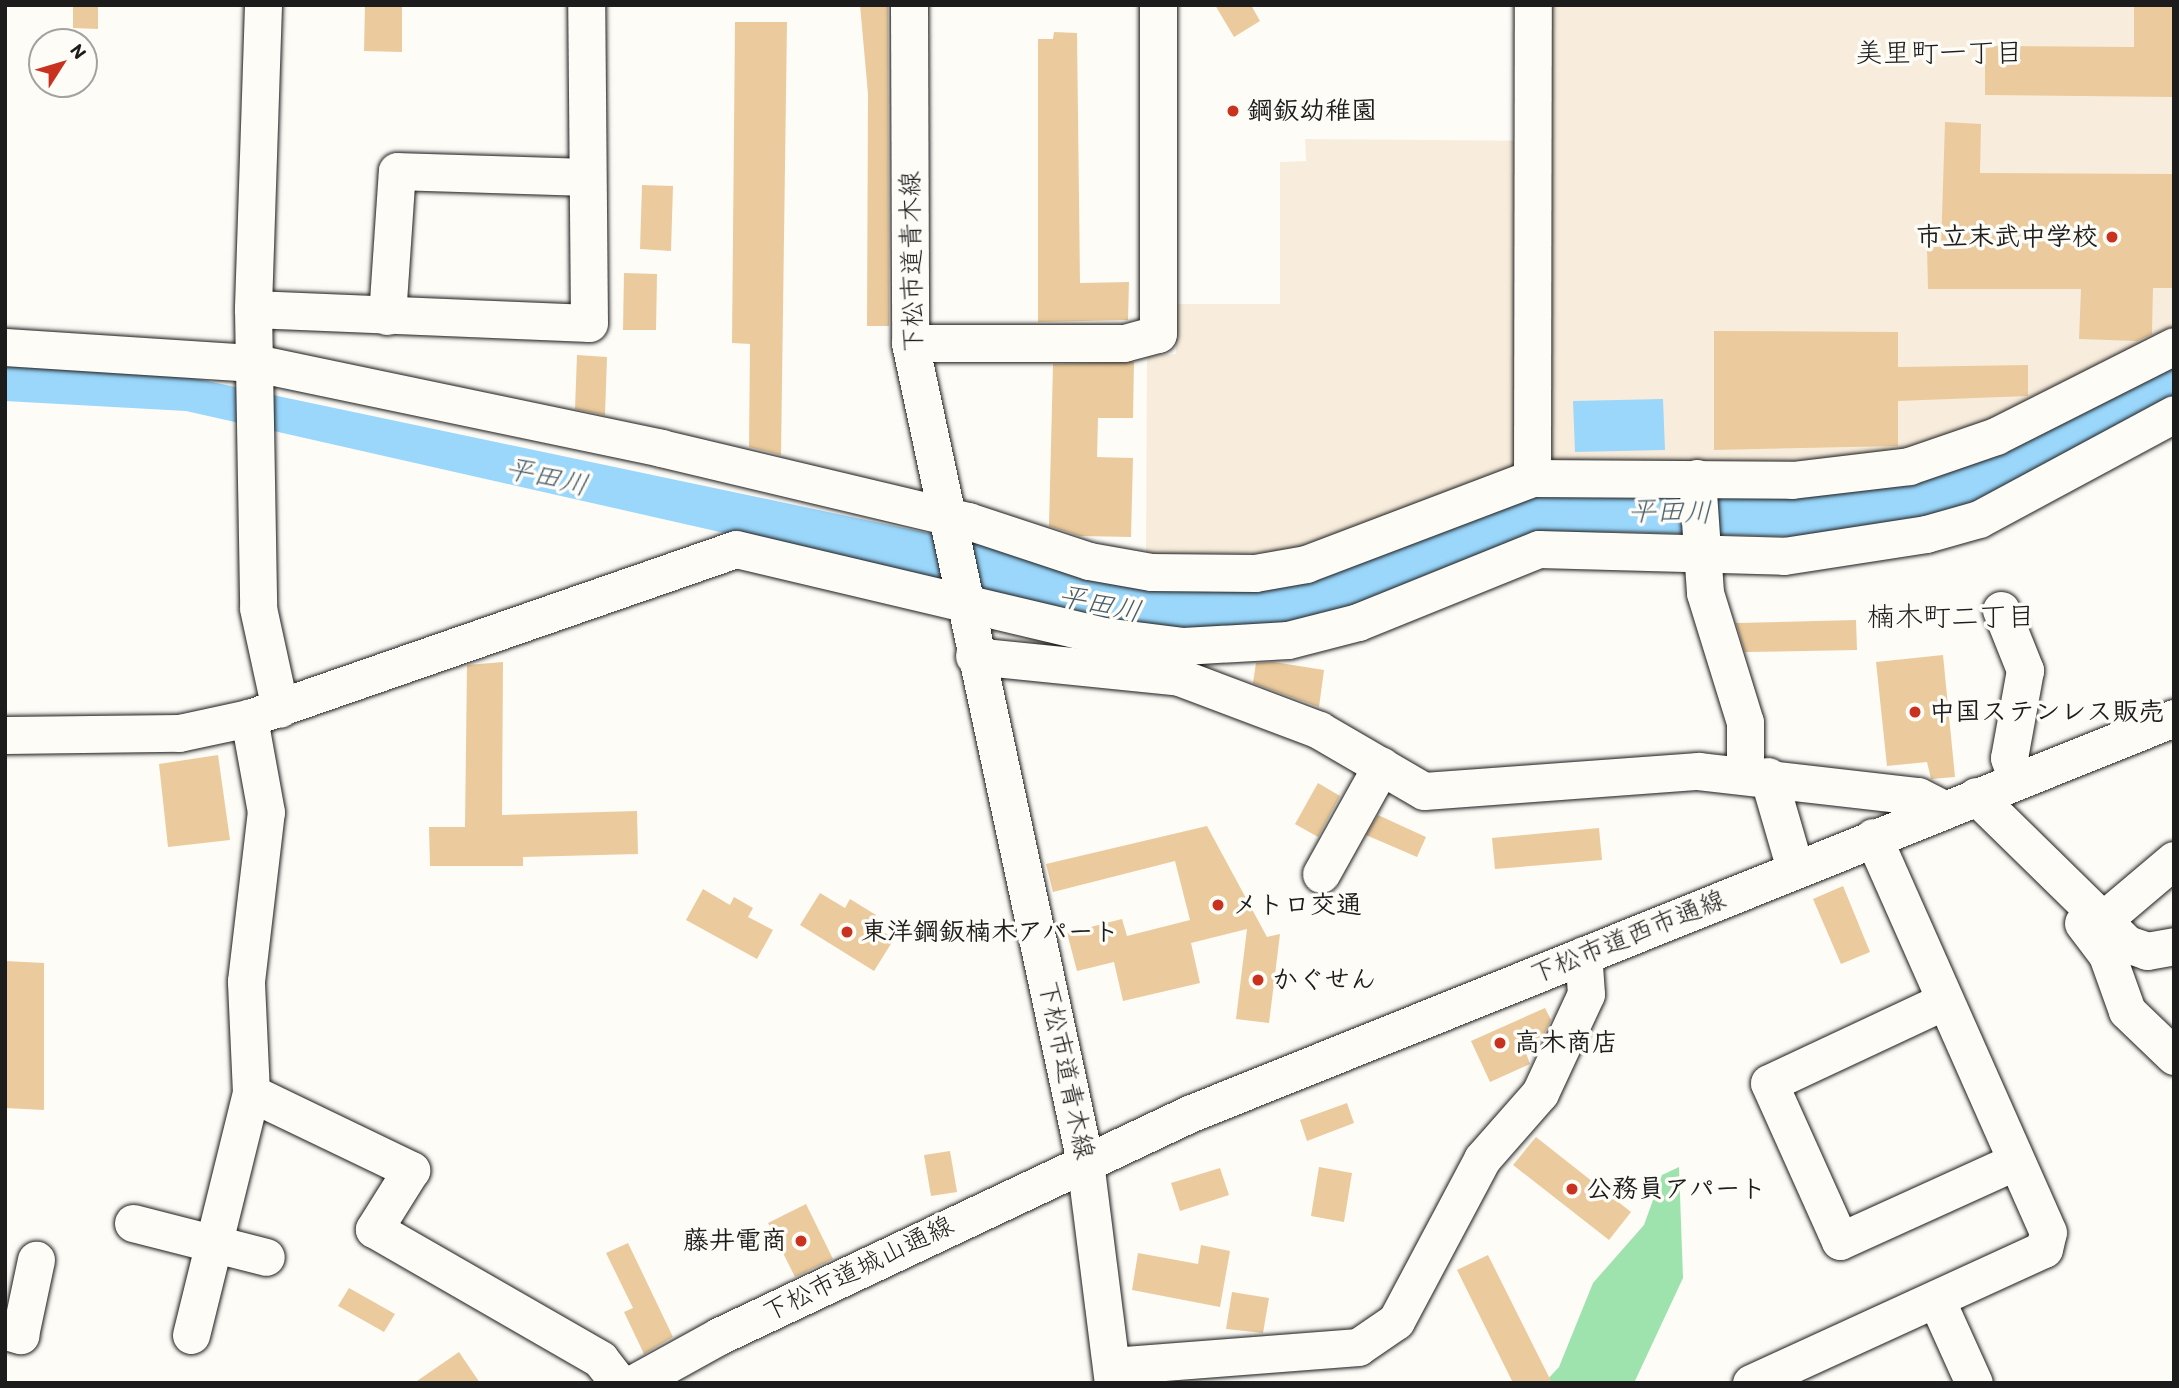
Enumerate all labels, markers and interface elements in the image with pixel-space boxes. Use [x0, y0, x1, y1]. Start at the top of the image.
north arrow [28, 28, 98, 98]
district label: 美里町一丁目 [1855, 35, 2023, 69]
text: N [66, 39, 92, 63]
place label: 鋼鈑幼稚園 [1247, 95, 1377, 127]
marker: 鋼鈑幼稚園 [1225, 103, 1241, 119]
street label: 下松市道青木線 [895, 171, 929, 353]
place label: 市立末武中学校 [1916, 221, 2098, 253]
marker: 市立末武中学校 [2104, 229, 2120, 245]
water label: 平田川 [502, 450, 592, 502]
water label: 平田川 [1628, 493, 1712, 529]
water label: 平田川 [1055, 578, 1145, 628]
district label: 楠木町二丁目 [1867, 599, 2035, 633]
place label: 中国ステンレス販売 [1929, 696, 2163, 728]
marker: 中国ステンレス販売 [1907, 704, 1923, 720]
street label: 下松市道西市通線 [1526, 884, 1730, 990]
place label: メトロ交通 [1232, 889, 1362, 921]
marker: メトロ交通 [1210, 897, 1226, 913]
place label: 東洋鋼鈑楠木アパート [861, 916, 1121, 948]
marker: 東洋鋼鈑楠木アパート [839, 924, 855, 940]
place label: かぐせん [1272, 964, 1376, 996]
marker: かぐせん [1250, 972, 1266, 988]
street label: 下松市道青木線 [1032, 978, 1100, 1162]
place label: 高木商店 [1514, 1027, 1618, 1059]
marker: 高木商店 [1492, 1035, 1508, 1051]
place label: 公務員アパート [1586, 1173, 1768, 1205]
marker: 公務員アパート [1564, 1181, 1580, 1197]
street label: 下松市道城山通線 [758, 1209, 958, 1329]
place label: 藤井電商 [683, 1225, 787, 1257]
marker: 藤井電商 [793, 1233, 809, 1249]

